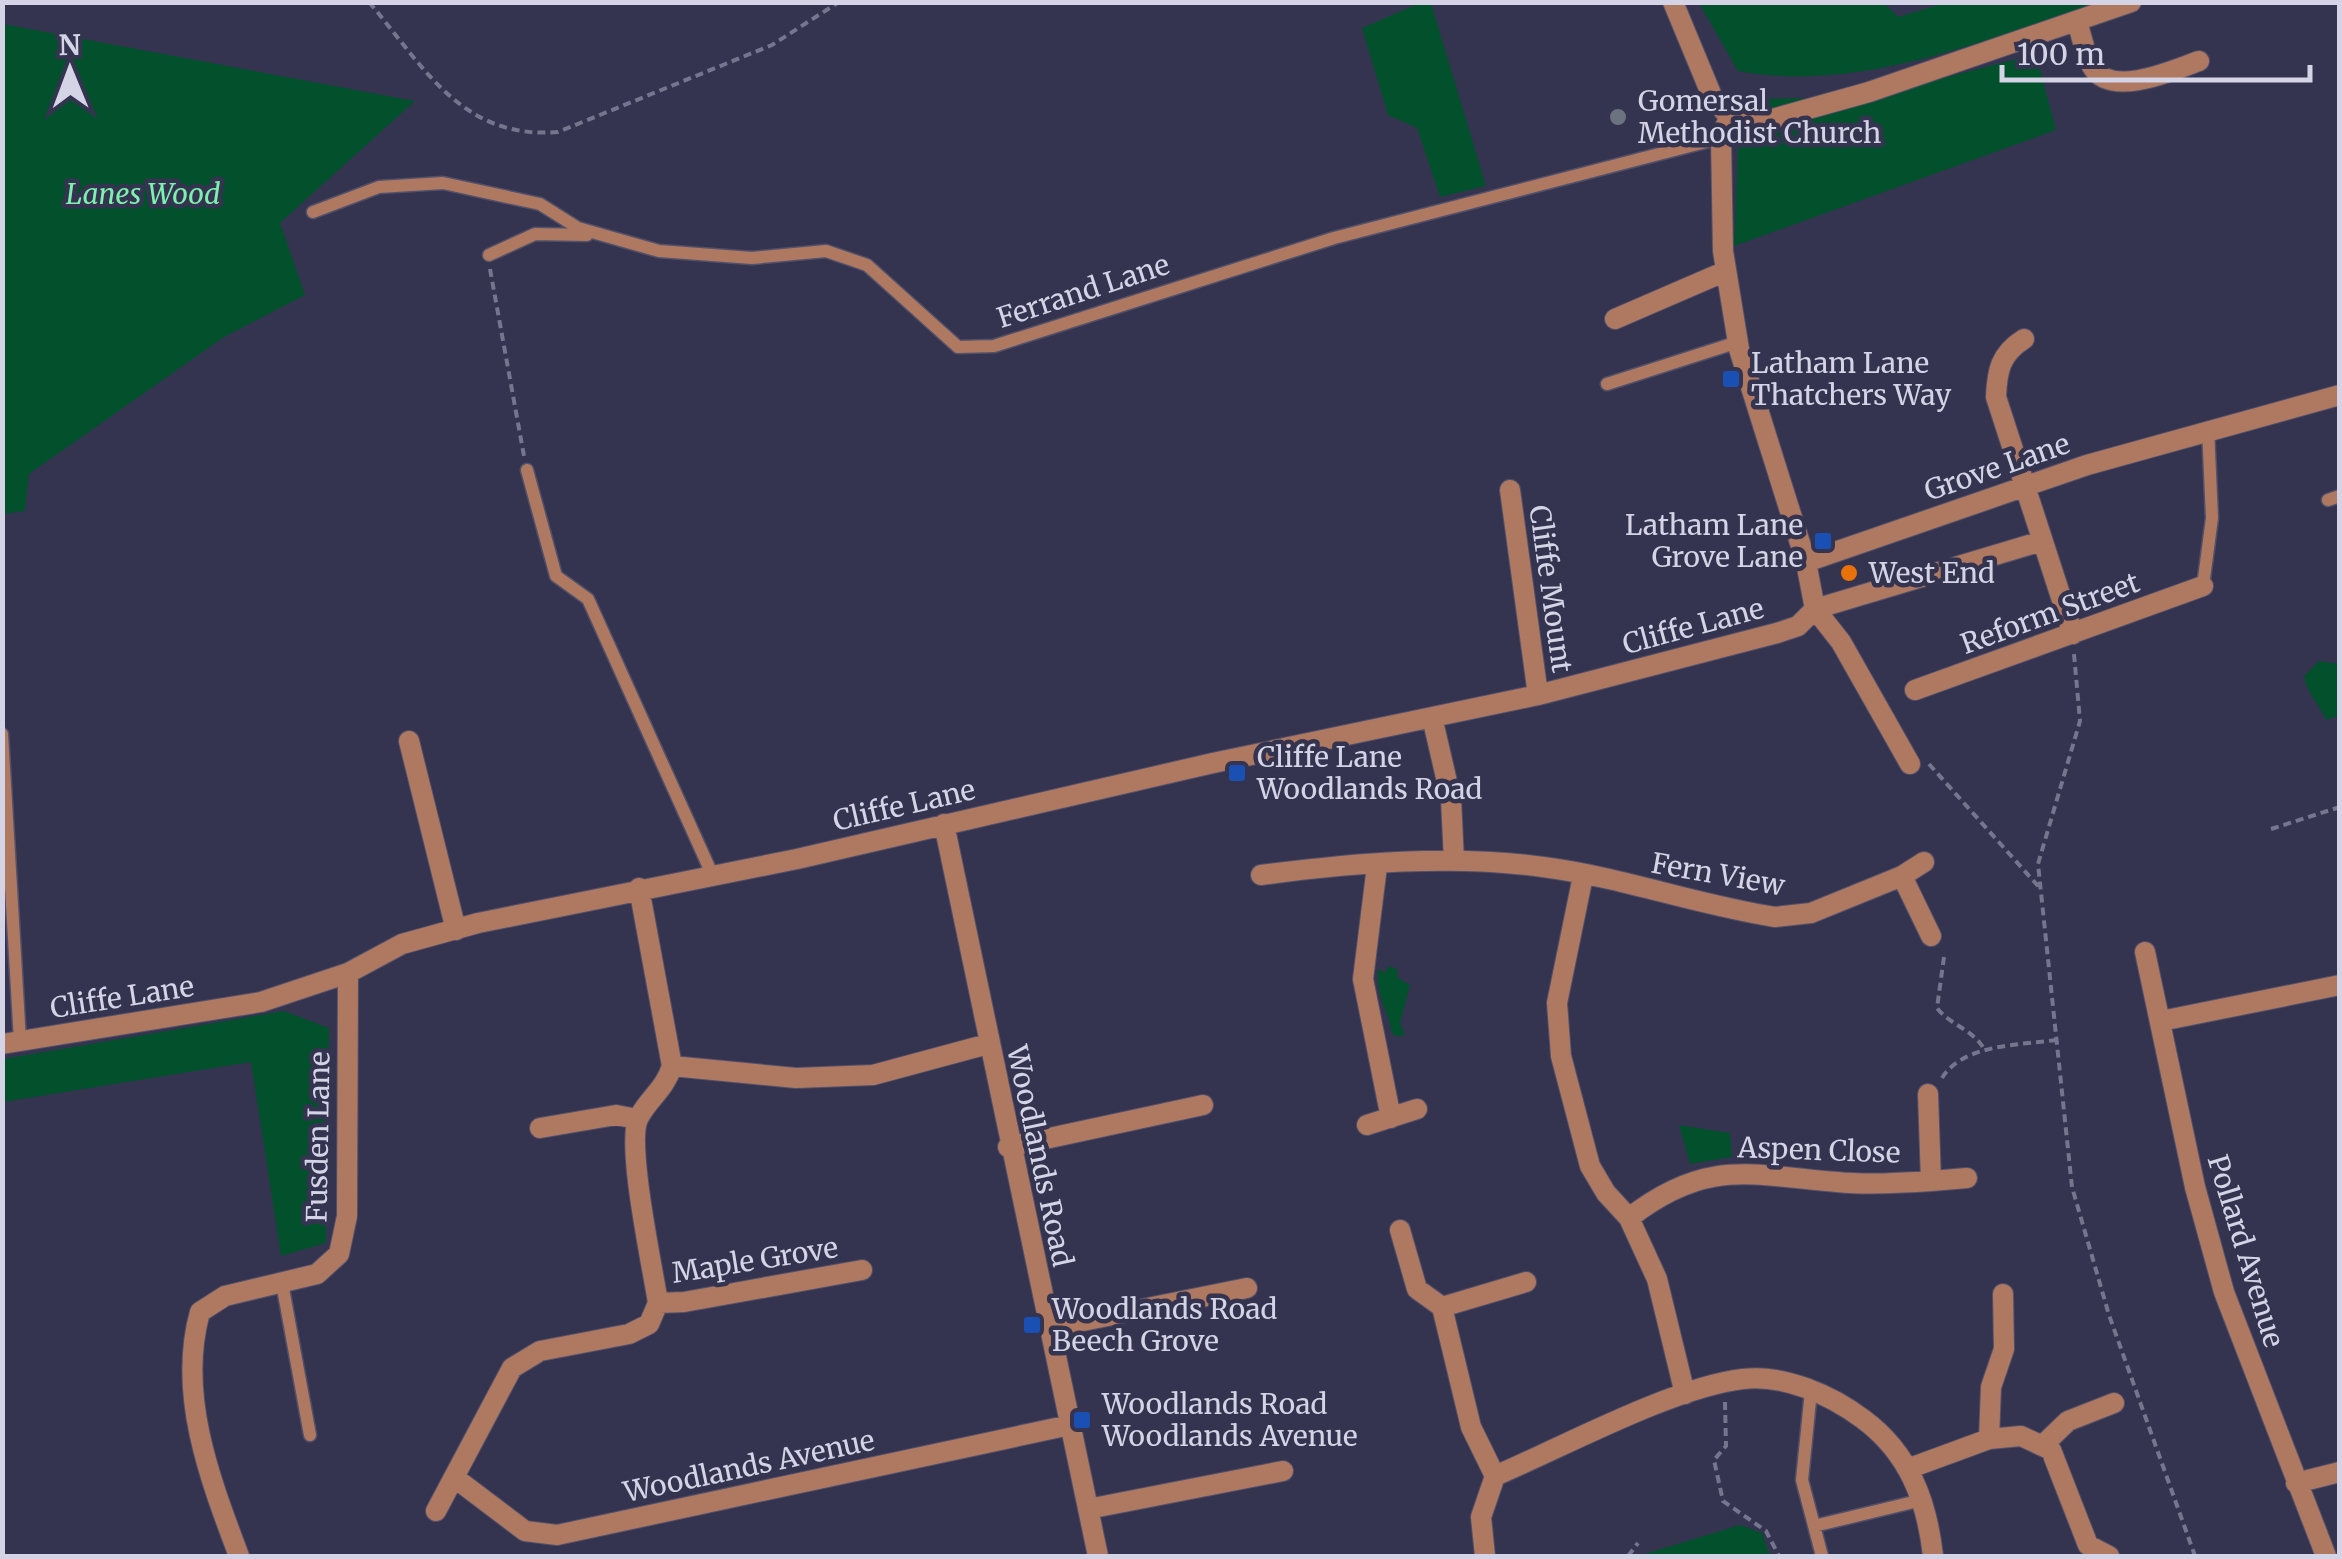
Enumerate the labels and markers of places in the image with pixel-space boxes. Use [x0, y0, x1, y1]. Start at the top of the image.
place label: Gomersal Methodist Church [1638, 83, 1881, 151]
marker: Gomersal Methodist Church [1607, 106, 1629, 128]
place label: Latham Lane Thatchers Way [1751, 345, 1952, 413]
marker: Latham Lane Thatchers Way [1720, 368, 1742, 390]
place label: Latham Lane Grove Lane [1625, 507, 1803, 575]
marker: Latham Lane Grove Lane [1812, 530, 1834, 552]
place label: West End [1868, 555, 1995, 591]
marker: West End [1838, 562, 1860, 584]
place label: Cliffe Lane Woodlands Road [1256, 739, 1483, 807]
marker: Cliffe Lane Woodlands Road [1226, 762, 1248, 784]
place label: Woodlands Road Beech Grove [1051, 1291, 1278, 1359]
marker: Woodlands Road Beech Grove [1021, 1314, 1043, 1336]
place label: Woodlands Road Woodlands Avenue [1101, 1386, 1358, 1454]
marker: Woodlands Road Woodlands Avenue [1071, 1409, 1093, 1431]

